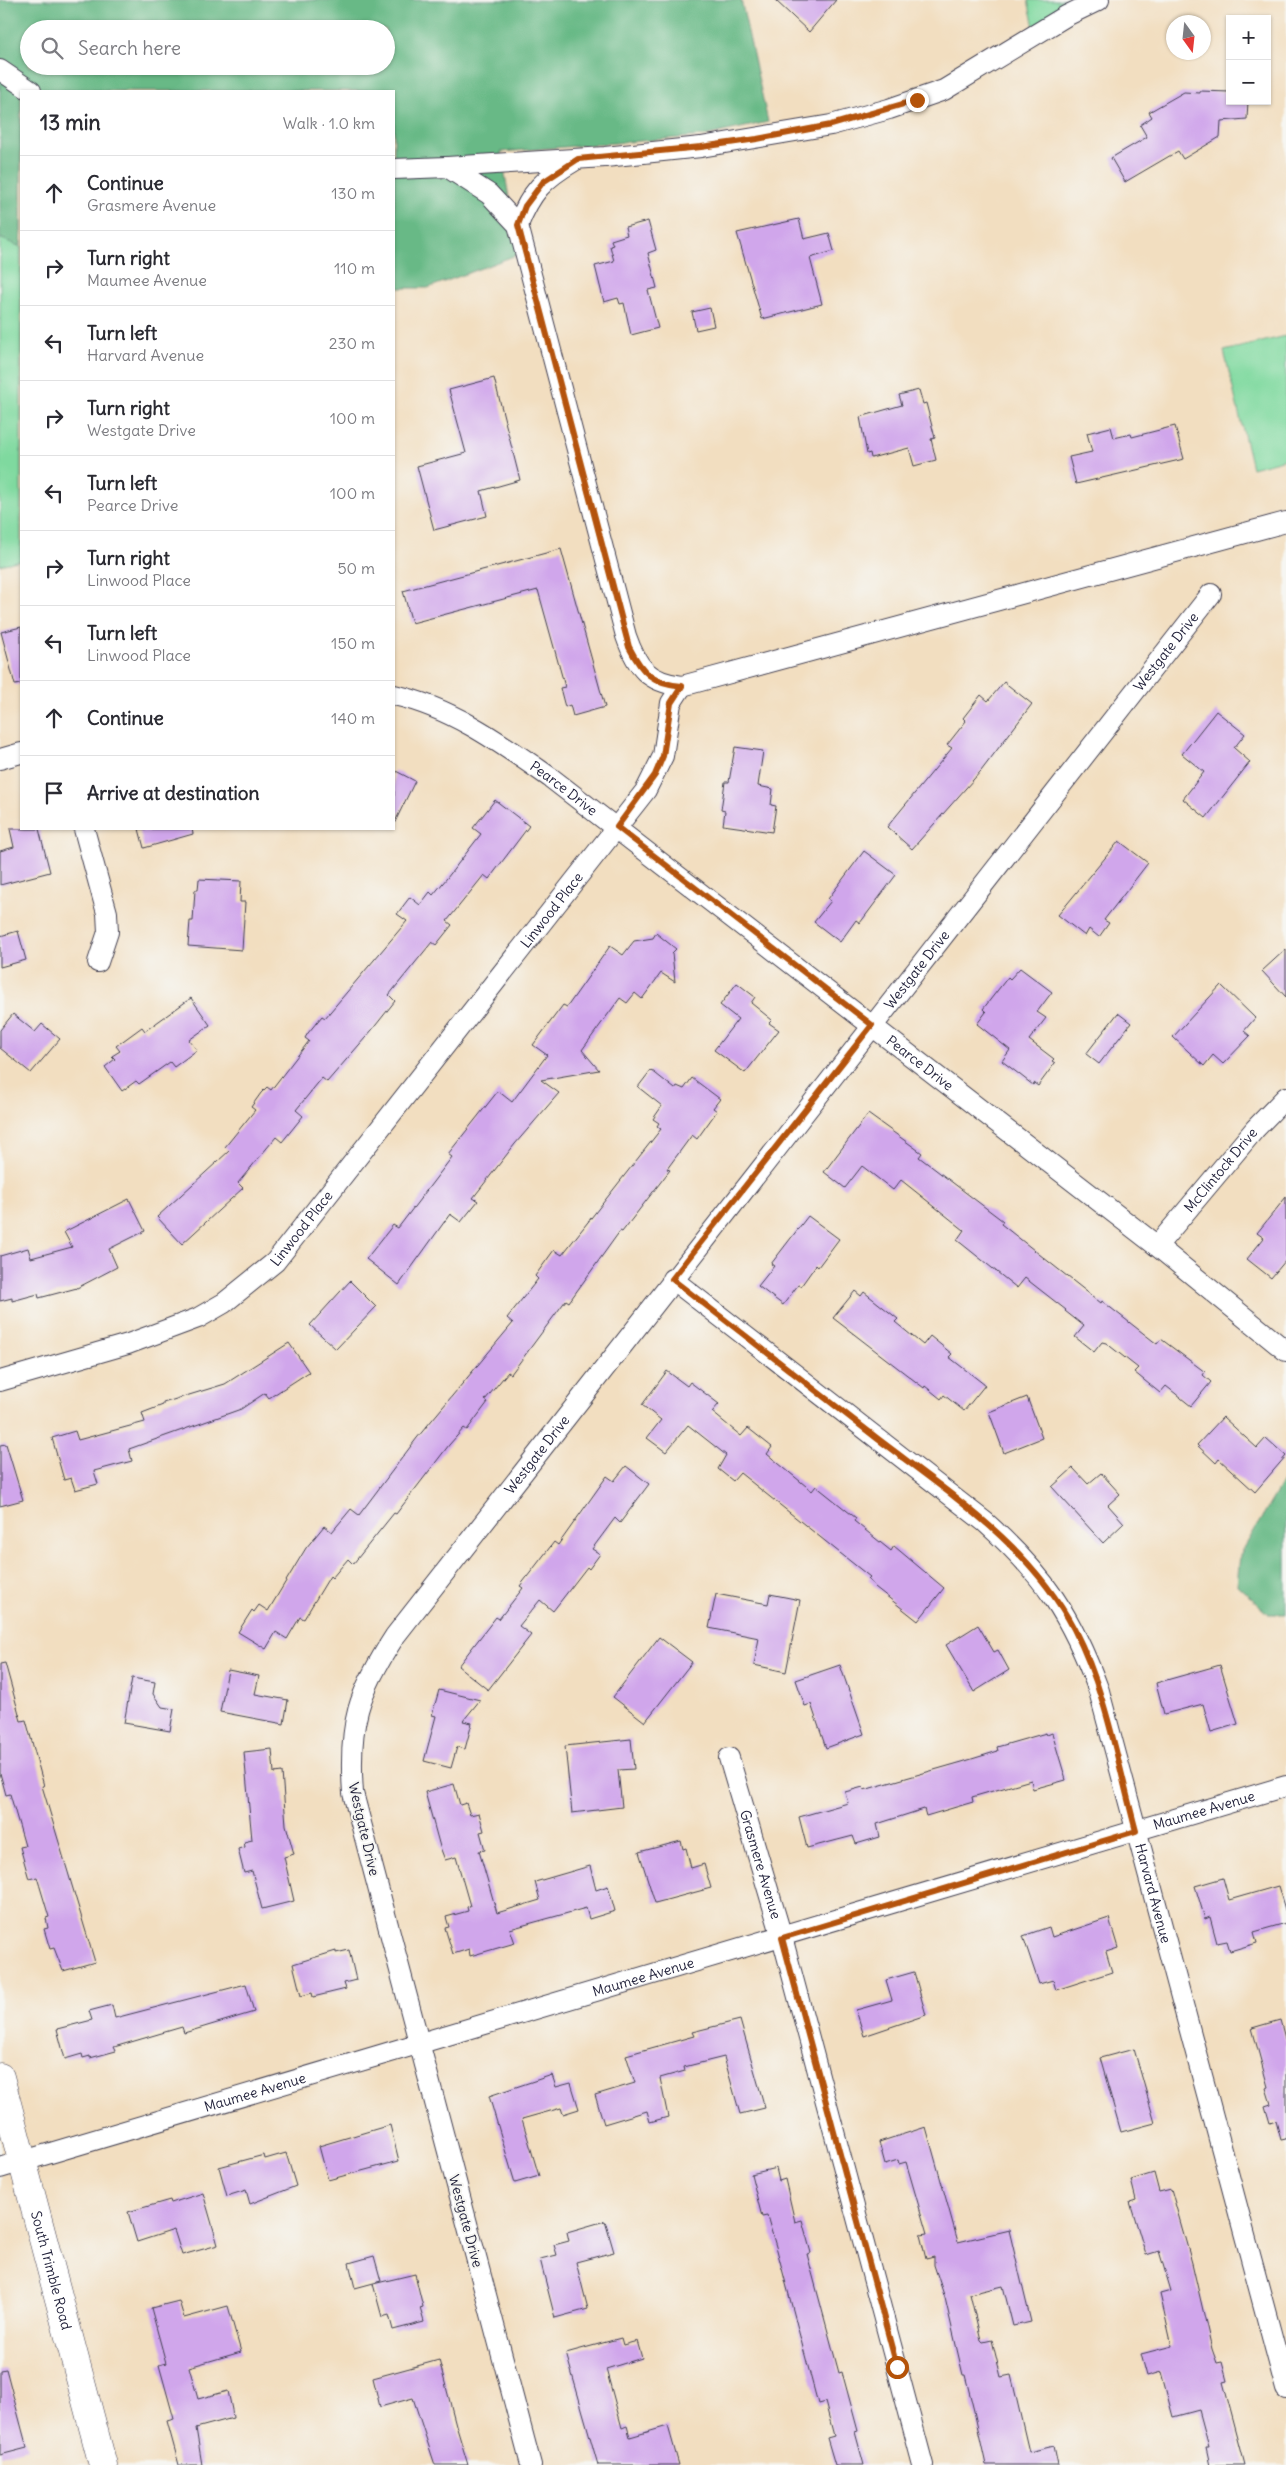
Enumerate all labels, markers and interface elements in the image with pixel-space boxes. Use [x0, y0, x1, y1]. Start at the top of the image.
north arrow [1166, 15, 1211, 60]
map controls [1226, 15, 1271, 105]
button: + [1226, 15, 1271, 60]
search box [20, 20, 395, 75]
icon: search [38, 34, 66, 62]
text: Search here [78, 36, 181, 60]
button: − [1226, 60, 1271, 105]
route end [906, 89, 929, 112]
text: 13 min [40, 109, 101, 136]
text: Walk · 1.0 km [283, 113, 375, 133]
text: Continue [87, 171, 164, 195]
icon: ahead [40, 179, 68, 207]
text: 130 m [331, 183, 375, 203]
text: Grasmere Avenue [87, 195, 216, 215]
text: Turn right [87, 246, 170, 270]
icon: right [40, 254, 68, 282]
text: 110 m [334, 258, 375, 278]
text: Maumee Avenue [87, 270, 207, 290]
text: Turn left [87, 321, 157, 345]
icon: left [40, 329, 68, 357]
text: 230 m [329, 333, 375, 353]
text: Harvard Avenue [87, 345, 204, 365]
text: Turn right [87, 396, 170, 420]
icon: right [40, 404, 68, 432]
text: 100 m [330, 408, 375, 428]
text: Westgate Drive [87, 420, 196, 440]
text: Turn left [87, 471, 157, 495]
icon: left [40, 479, 68, 507]
text: 100 m [330, 483, 375, 503]
text: Pearce Drive [87, 495, 178, 515]
text: Turn right [87, 546, 170, 570]
icon: right [40, 554, 68, 582]
text: 50 m [337, 558, 375, 578]
text: Linwood Place [87, 570, 191, 590]
street label: Westgate Drive [1129, 609, 1202, 695]
text: Turn left [87, 621, 157, 645]
icon: left [40, 629, 68, 657]
text: 150 m [331, 633, 375, 653]
text: Linwood Place [87, 645, 191, 665]
icon: ahead [40, 704, 68, 732]
text: Continue [87, 706, 164, 730]
text: 140 m [331, 708, 375, 728]
street label: Pearce Drive [526, 757, 601, 819]
icon: arrive [40, 779, 68, 807]
text: Arrive at destination [87, 781, 260, 805]
street label: Linwood Place [516, 869, 587, 951]
street label: Westgate Drive [880, 927, 953, 1013]
street label: Pearce Drive [883, 1031, 957, 1095]
street label: McClintock Drive [1180, 1124, 1261, 1216]
street label: Linwood Place [266, 1187, 337, 1270]
street label: Westgate Drive [501, 1412, 573, 1498]
street label: Westgate Drive [345, 1781, 383, 1877]
street label: Maumee Avenue [1151, 1787, 1257, 1834]
street label: Grasmere Avenue [736, 1808, 785, 1921]
street label: Harvard Avenue [1131, 1841, 1175, 1945]
street label: Maumee Avenue [590, 1953, 696, 2001]
street label: Maumee Avenue [202, 2069, 308, 2116]
street label: Westgate Drive [445, 2173, 487, 2269]
street label: South Trimble Road [27, 2209, 76, 2332]
route start [886, 2356, 909, 2379]

